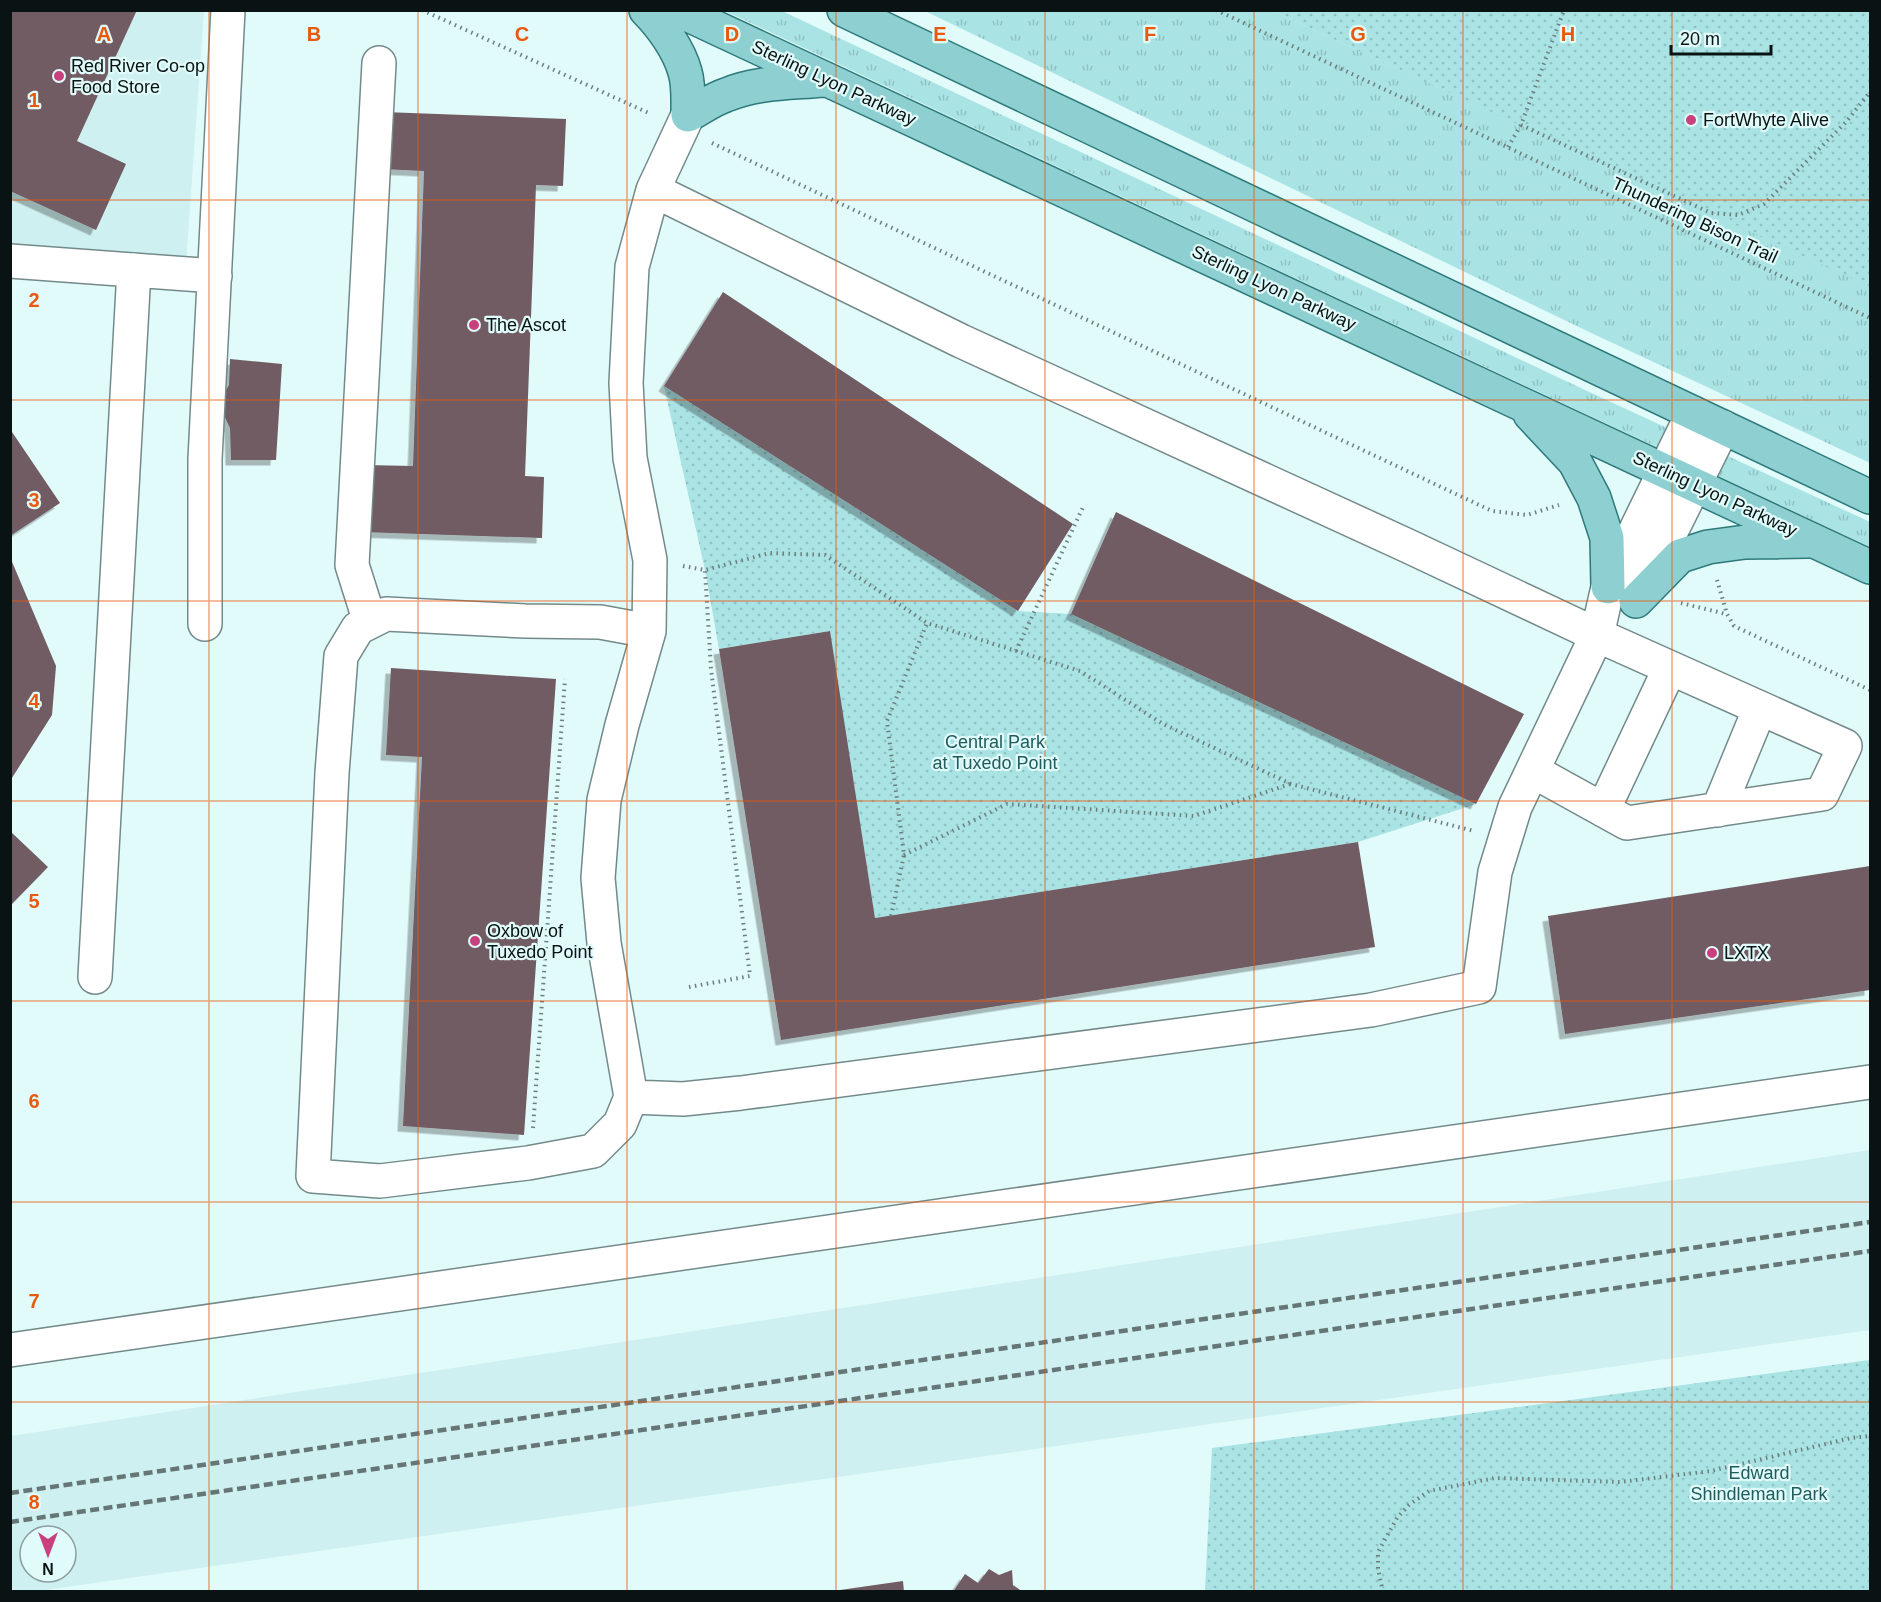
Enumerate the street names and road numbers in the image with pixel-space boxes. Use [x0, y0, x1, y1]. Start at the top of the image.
street label: Sterling Lyon Parkway [749, 36, 919, 130]
street label: Thundering Bison Trail [1609, 173, 1781, 267]
street label: Sterling Lyon Parkway [1189, 241, 1359, 335]
street label: Sterling Lyon Parkway [1630, 447, 1800, 541]

